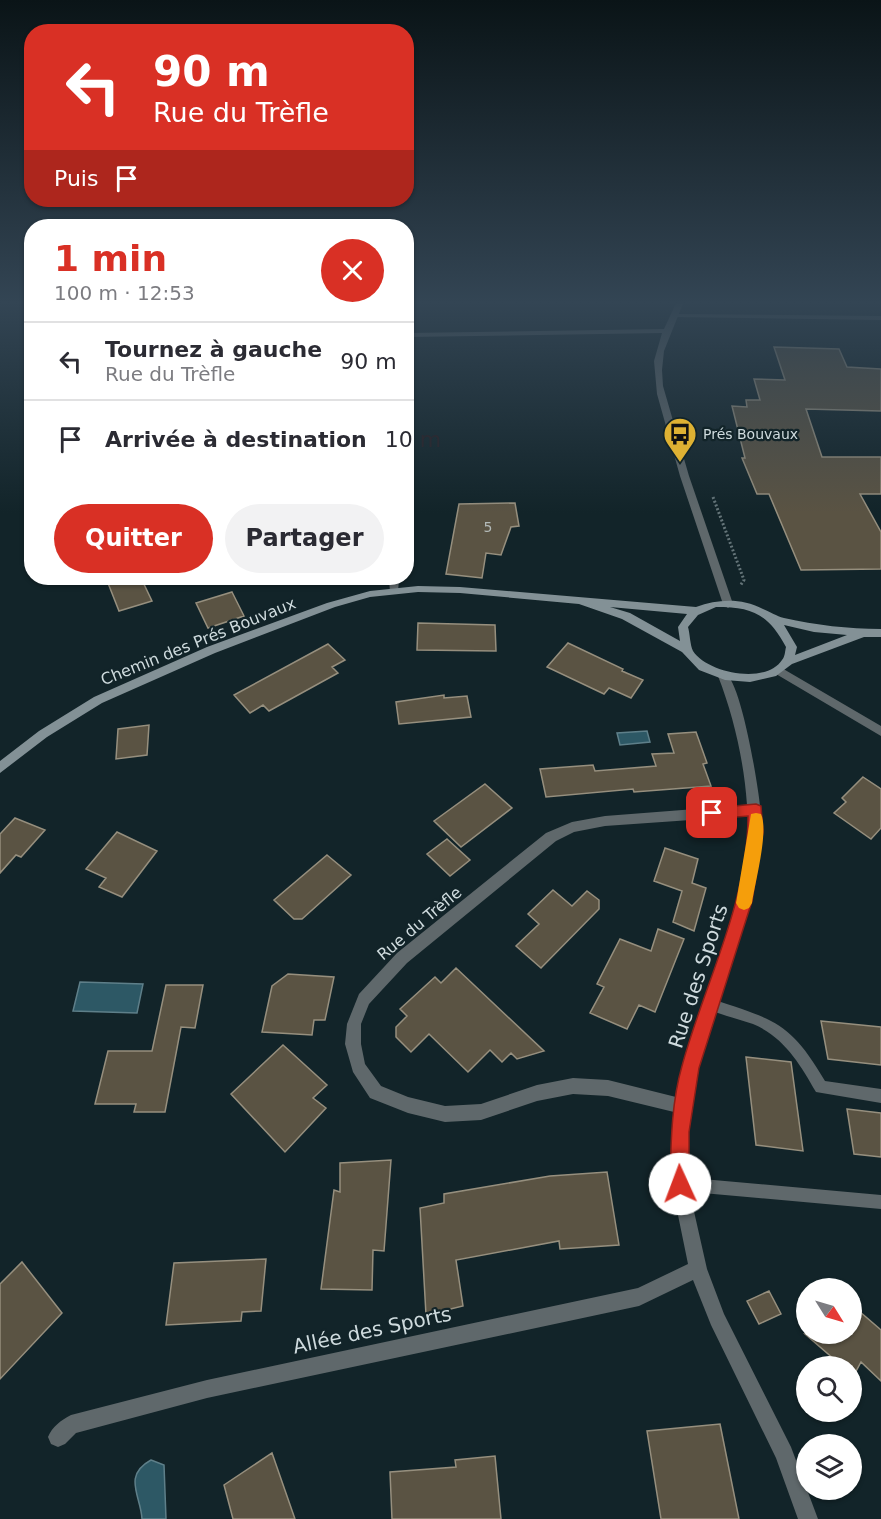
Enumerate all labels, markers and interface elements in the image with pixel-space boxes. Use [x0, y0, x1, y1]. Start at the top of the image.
text: 90 m [153, 47, 270, 96]
icon: left [54, 48, 132, 126]
text: Rue du Trèfle [153, 97, 329, 128]
icon: arrive [110, 162, 143, 195]
text: Puis [54, 166, 98, 191]
text: 1 min [54, 238, 167, 279]
button: close [321, 239, 384, 302]
text: 100 m · 12:53 [54, 281, 195, 305]
text: Tournez à gauche [105, 337, 322, 362]
icon: left [54, 345, 87, 378]
text: 90 m [340, 349, 397, 374]
text: Rue du Trèfle [105, 362, 235, 386]
bus stop icon: Prés Bouvaux [662, 416, 698, 463]
icon: arrive [54, 423, 87, 456]
place label: Prés Bouvaux [703, 426, 798, 442]
text: Arrivée à destination [105, 427, 367, 452]
text: 10 m [385, 427, 441, 452]
button: Quitter [54, 504, 213, 573]
button: Partager [225, 504, 384, 573]
house number: 5 [484, 519, 492, 535]
street label: Chemin des Prés Bouvaux [98, 594, 298, 689]
pin [686, 787, 737, 838]
icon: arrive [695, 796, 728, 829]
street label: Rue du Trèfle [373, 883, 465, 964]
street label: Rue des Sports [663, 901, 733, 1051]
position arrow [648, 1152, 712, 1216]
north arrow [796, 1278, 862, 1344]
map controls [796, 1278, 862, 1500]
street label: Allée des Sports [290, 1301, 454, 1359]
button: search [796, 1356, 862, 1422]
button: layers [796, 1434, 862, 1500]

